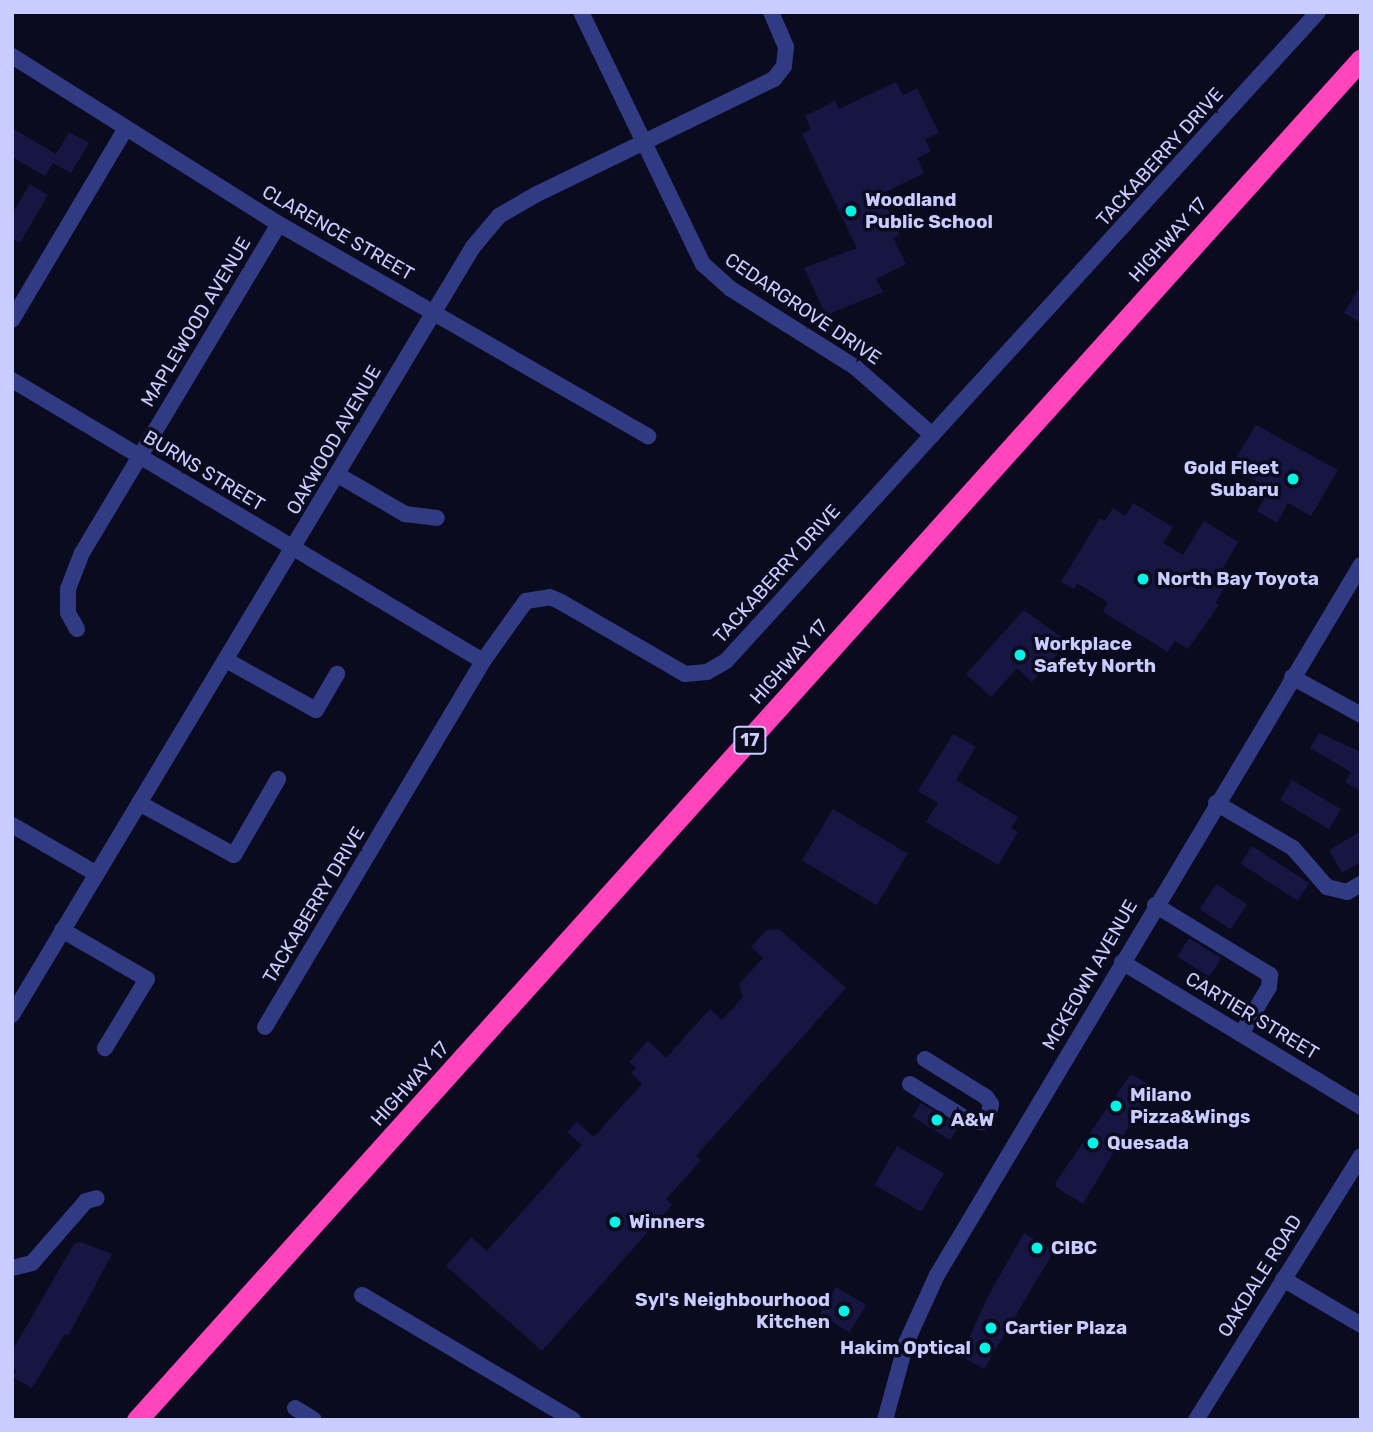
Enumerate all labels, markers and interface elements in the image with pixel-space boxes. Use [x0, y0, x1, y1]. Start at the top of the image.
street label: TACKABERRY DRIVE [1092, 83, 1228, 231]
street label: CLARENCE STREET [258, 180, 418, 286]
place label: Woodland Public School [865, 189, 993, 233]
street label: HIGHWAY 17 [1124, 193, 1212, 287]
marker: Woodland Public School [843, 203, 859, 219]
street label: MAPLEWOOD AVENUE [136, 233, 256, 411]
street label: CEDARGROVE DRIVE [721, 248, 885, 370]
street label: OAKWOOD AVENUE [282, 361, 386, 519]
street label: BURNS STREET [139, 426, 269, 516]
place label: Gold Fleet Subaru [1184, 457, 1279, 501]
marker: Gold Fleet Subaru [1285, 471, 1301, 487]
street label: TACKABERRY DRIVE [709, 500, 845, 648]
place label: North Bay Toyota [1157, 568, 1320, 590]
marker: North Bay Toyota [1135, 571, 1151, 587]
street label: HIGHWAY 17 [745, 615, 833, 709]
place label: Workplace Safety North [1034, 633, 1157, 677]
marker: Workplace Safety North [1012, 647, 1028, 663]
road number: 17 [732, 726, 768, 754]
street label: TACKABERRY DRIVE [258, 822, 370, 988]
street label: MCKEOWN AVENUE [1038, 896, 1142, 1054]
street label: CARTIER STREET [1181, 967, 1323, 1065]
street label: HIGHWAY 17 [366, 1037, 454, 1131]
place label: Milano Pizza&Wings [1130, 1084, 1250, 1128]
marker: Milano Pizza&Wings [1108, 1098, 1124, 1114]
place label: A&W [951, 1109, 994, 1131]
marker: A&W [929, 1112, 945, 1128]
place label: Quesada [1107, 1132, 1189, 1154]
marker: Quesada [1085, 1135, 1101, 1151]
place label: Winners [629, 1211, 705, 1233]
street label: OAKDALE ROAD [1213, 1211, 1307, 1341]
marker: Winners [607, 1214, 623, 1230]
place label: CIBC [1051, 1237, 1097, 1259]
marker: CIBC [1029, 1240, 1045, 1256]
place label: Syl's Neighbourhood Kitchen [635, 1289, 830, 1333]
marker: Syl's Neighbourhood Kitchen [836, 1303, 852, 1319]
place label: Cartier Plaza [1005, 1317, 1128, 1339]
marker: Cartier Plaza [983, 1320, 999, 1336]
place label: Hakim Optical [840, 1337, 971, 1359]
marker: Hakim Optical [977, 1340, 993, 1356]

